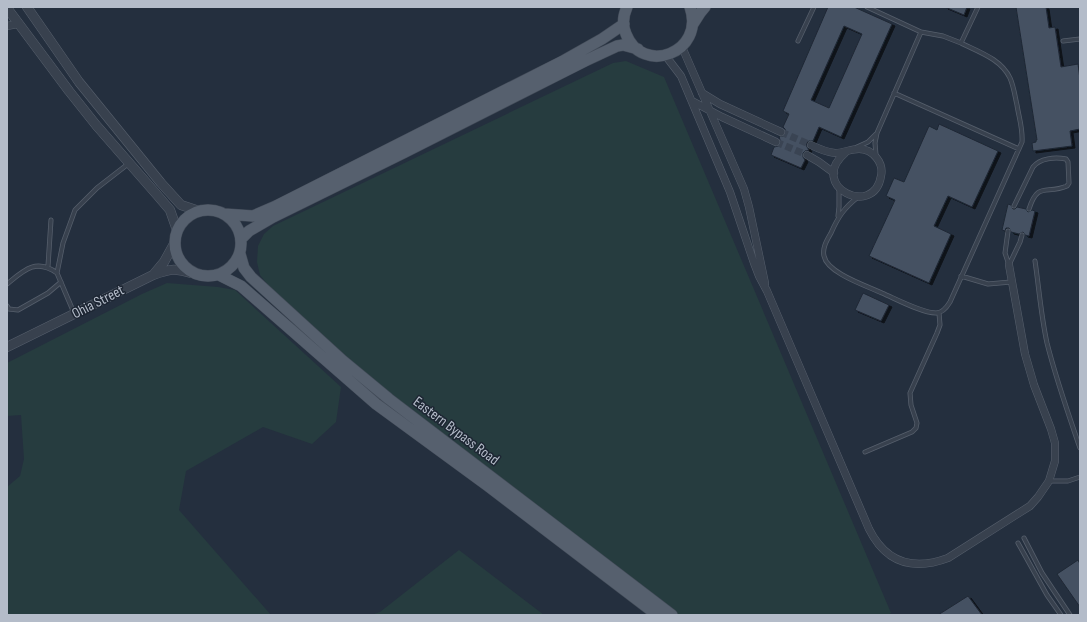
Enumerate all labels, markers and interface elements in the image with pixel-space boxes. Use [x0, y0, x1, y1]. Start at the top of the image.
street label: Ohia Street [69, 281, 128, 323]
street label: Eastern Bypass Road [409, 392, 503, 470]

